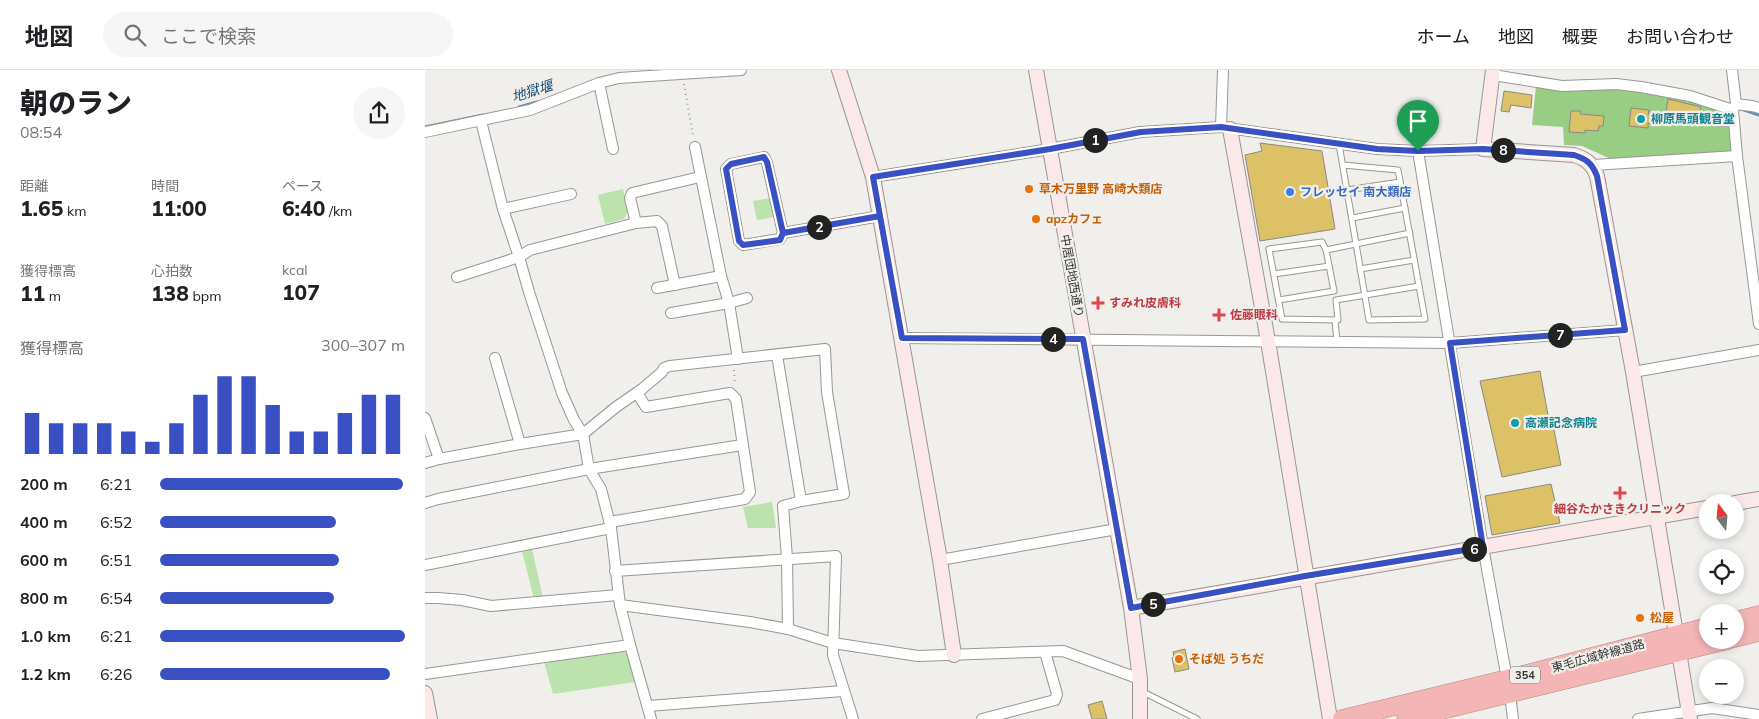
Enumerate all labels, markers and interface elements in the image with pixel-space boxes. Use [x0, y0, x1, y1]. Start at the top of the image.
search box [103, 12, 453, 57]
text: 地図 [25, 21, 73, 51]
icon: search [121, 21, 149, 49]
text: ここで検索 [161, 24, 256, 48]
text: ホーム [1417, 25, 1470, 48]
text: 地図 [1498, 25, 1534, 48]
text: 概要 [1562, 25, 1598, 48]
text: お問い合わせ [1626, 25, 1734, 48]
water label: 地獄堰 [509, 75, 558, 106]
text: 朝のラン [20, 85, 132, 120]
button: share [353, 87, 405, 139]
pin [1397, 100, 1439, 151]
icon: arrive [1404, 107, 1432, 135]
place label: 柳原馬頭観音堂 [1651, 111, 1735, 126]
marker: 柳原馬頭観音堂 [1635, 113, 1647, 125]
text: 08:54 [20, 122, 62, 142]
pin: 1 [1083, 128, 1107, 152]
text: 1 [1091, 131, 1100, 149]
pin: 8 [1491, 138, 1515, 162]
text: 8 [1499, 141, 1508, 159]
text: 距離 [20, 177, 48, 195]
text: 時間 [151, 177, 179, 195]
text: ペース [282, 177, 323, 195]
place label: 草木万里野 高崎大類店 [1039, 181, 1162, 196]
marker: 草木万里野 高崎大類店 [1023, 183, 1035, 195]
place label: フレッセイ 南大類店 [1300, 184, 1411, 199]
marker: フレッセイ 南大類店 [1284, 186, 1296, 198]
text: 1.65 [20, 195, 63, 221]
text: 11:00 [151, 195, 207, 221]
text: 6:40 [282, 195, 325, 221]
text: km [63, 202, 86, 220]
text: /km [325, 202, 352, 220]
place label: apzカフェ [1046, 211, 1103, 226]
marker: apzカフェ [1030, 213, 1042, 225]
pin: 2 [807, 214, 831, 240]
text: 2 [815, 218, 824, 236]
street label: 中居団地西通り [1058, 233, 1087, 319]
text: kcal [282, 261, 308, 279]
text: 獲得標高 [20, 262, 76, 280]
text: 心拍数 [151, 262, 193, 280]
text: 107 [282, 279, 320, 305]
text: 11 [20, 280, 45, 306]
text: 138 [151, 280, 189, 306]
text: m [45, 287, 61, 305]
text: bpm [189, 287, 222, 305]
place label: すみれ皮膚科 [1109, 295, 1181, 310]
marker: すみれ皮膚科 [1091, 296, 1105, 310]
place label: 佐藤眼科 [1230, 307, 1278, 322]
marker: 佐藤眼科 [1212, 308, 1226, 322]
pin: 7 [1547, 322, 1573, 348]
pin: 4 [1041, 326, 1065, 352]
text: 7 [1556, 326, 1565, 344]
text: 4 [1049, 330, 1058, 348]
text: 300–307 m [321, 335, 405, 355]
text: 獲得標高 [20, 338, 84, 358]
place label: 高瀬記念病院 [1525, 415, 1597, 430]
marker: 高瀬記念病院 [1509, 417, 1521, 429]
text: 200 m [20, 474, 68, 494]
text: 6:21 [100, 474, 132, 494]
marker: 細谷たかさきクリニック [1613, 486, 1627, 500]
north arrow [1699, 494, 1744, 539]
map controls [1699, 494, 1744, 704]
place label: 細谷たかさきクリニック [1554, 501, 1686, 516]
text: 400 m [20, 512, 68, 532]
text: 6:52 [100, 512, 132, 532]
pin: 6 [1461, 536, 1487, 562]
text: 6 [1470, 540, 1479, 558]
button: locate [1699, 549, 1744, 594]
text: 600 m [20, 550, 68, 570]
text: 6:51 [100, 550, 132, 570]
text: 800 m [20, 588, 68, 608]
text: 6:54 [100, 588, 132, 608]
pin: 5 [1141, 592, 1165, 616]
text: 5 [1149, 595, 1158, 613]
button: + [1699, 604, 1744, 649]
place label: 松屋 [1650, 610, 1674, 625]
marker: 松屋 [1634, 612, 1646, 624]
text: 1.0 km [20, 626, 71, 646]
text: 6:21 [100, 626, 132, 646]
street label: 東毛広域幹線道路 [1550, 636, 1646, 675]
place label: そば処 うちだ [1189, 651, 1264, 666]
marker: そば処 うちだ [1173, 653, 1185, 665]
button: − [1699, 659, 1744, 704]
text: 1.2 km [20, 664, 71, 684]
text: 6:26 [100, 664, 132, 684]
road number: 354 [1510, 666, 1540, 684]

